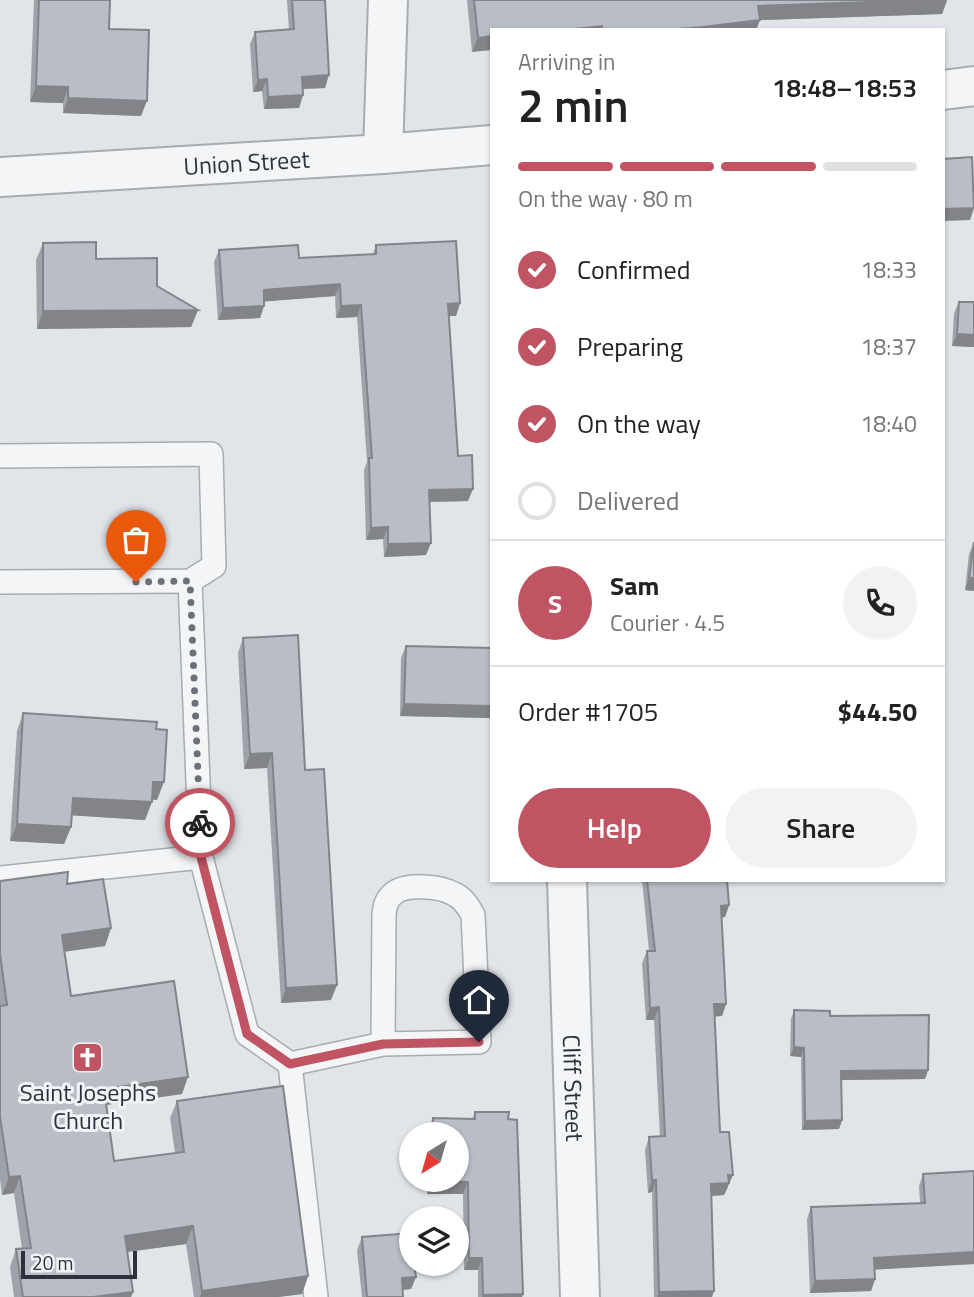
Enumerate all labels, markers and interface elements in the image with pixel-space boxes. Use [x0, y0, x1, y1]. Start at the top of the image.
text: Arriving in [518, 44, 615, 79]
text: 18:48–18:53 [772, 68, 917, 107]
text: 2 min [518, 70, 629, 140]
street label: Union Street [182, 140, 311, 184]
text: On the way · 80 m [518, 181, 693, 216]
text: Confirmed [577, 250, 691, 289]
icon: check [518, 251, 556, 289]
text: 18:33 [860, 252, 917, 287]
text: Preparing [577, 327, 683, 366]
icon: check [518, 328, 556, 366]
text: 18:37 [860, 329, 917, 364]
text: On the way [577, 404, 701, 443]
icon: check [518, 405, 556, 443]
text: 18:40 [860, 406, 917, 441]
text: Delivered [577, 481, 680, 520]
pin [106, 510, 166, 582]
icon: bag [117, 521, 155, 559]
text: Sam [610, 566, 659, 605]
button: phone [843, 566, 917, 640]
text: S [548, 584, 562, 623]
text: Courier · 4.5 [610, 605, 725, 640]
text: Order #1705 [518, 692, 658, 731]
text: $44.50 [838, 692, 917, 731]
courier [165, 788, 235, 858]
button: Help [518, 788, 711, 868]
button: Share [725, 788, 917, 868]
icon: bike [181, 804, 219, 842]
pin [449, 970, 509, 1042]
icon: home [460, 981, 498, 1019]
street label: Cliff Street [554, 1034, 593, 1142]
church icon: Saint Josephs Church [71, 1041, 105, 1075]
place label: Saint Josephs Church [20, 1074, 156, 1138]
north arrow [399, 1122, 469, 1192]
map controls [399, 1122, 469, 1276]
button: layers [399, 1206, 469, 1276]
scale bar [21, 1248, 136, 1280]
text: 20 m [32, 1248, 73, 1277]

